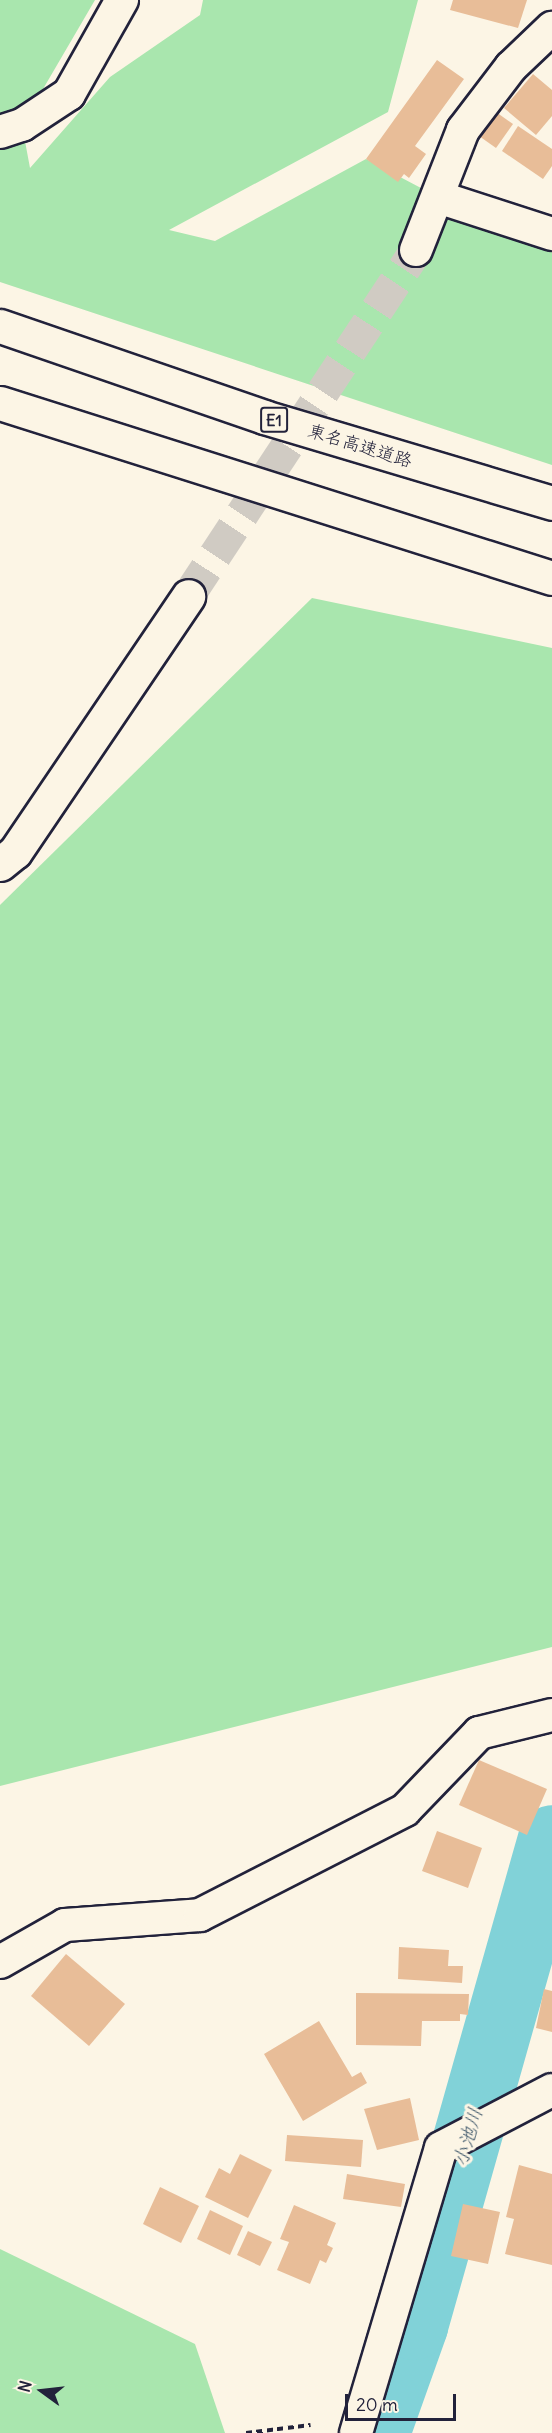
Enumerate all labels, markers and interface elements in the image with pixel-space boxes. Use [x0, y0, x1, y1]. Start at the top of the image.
road number: E1 [259, 407, 289, 433]
street label: 東名高速道路 [305, 420, 415, 472]
water label: 小池川 [447, 2105, 487, 2169]
north arrow [12, 2361, 72, 2421]
text: N [14, 2378, 36, 2394]
scale bar [348, 2382, 459, 2420]
text: 20 m [356, 2393, 398, 2416]

